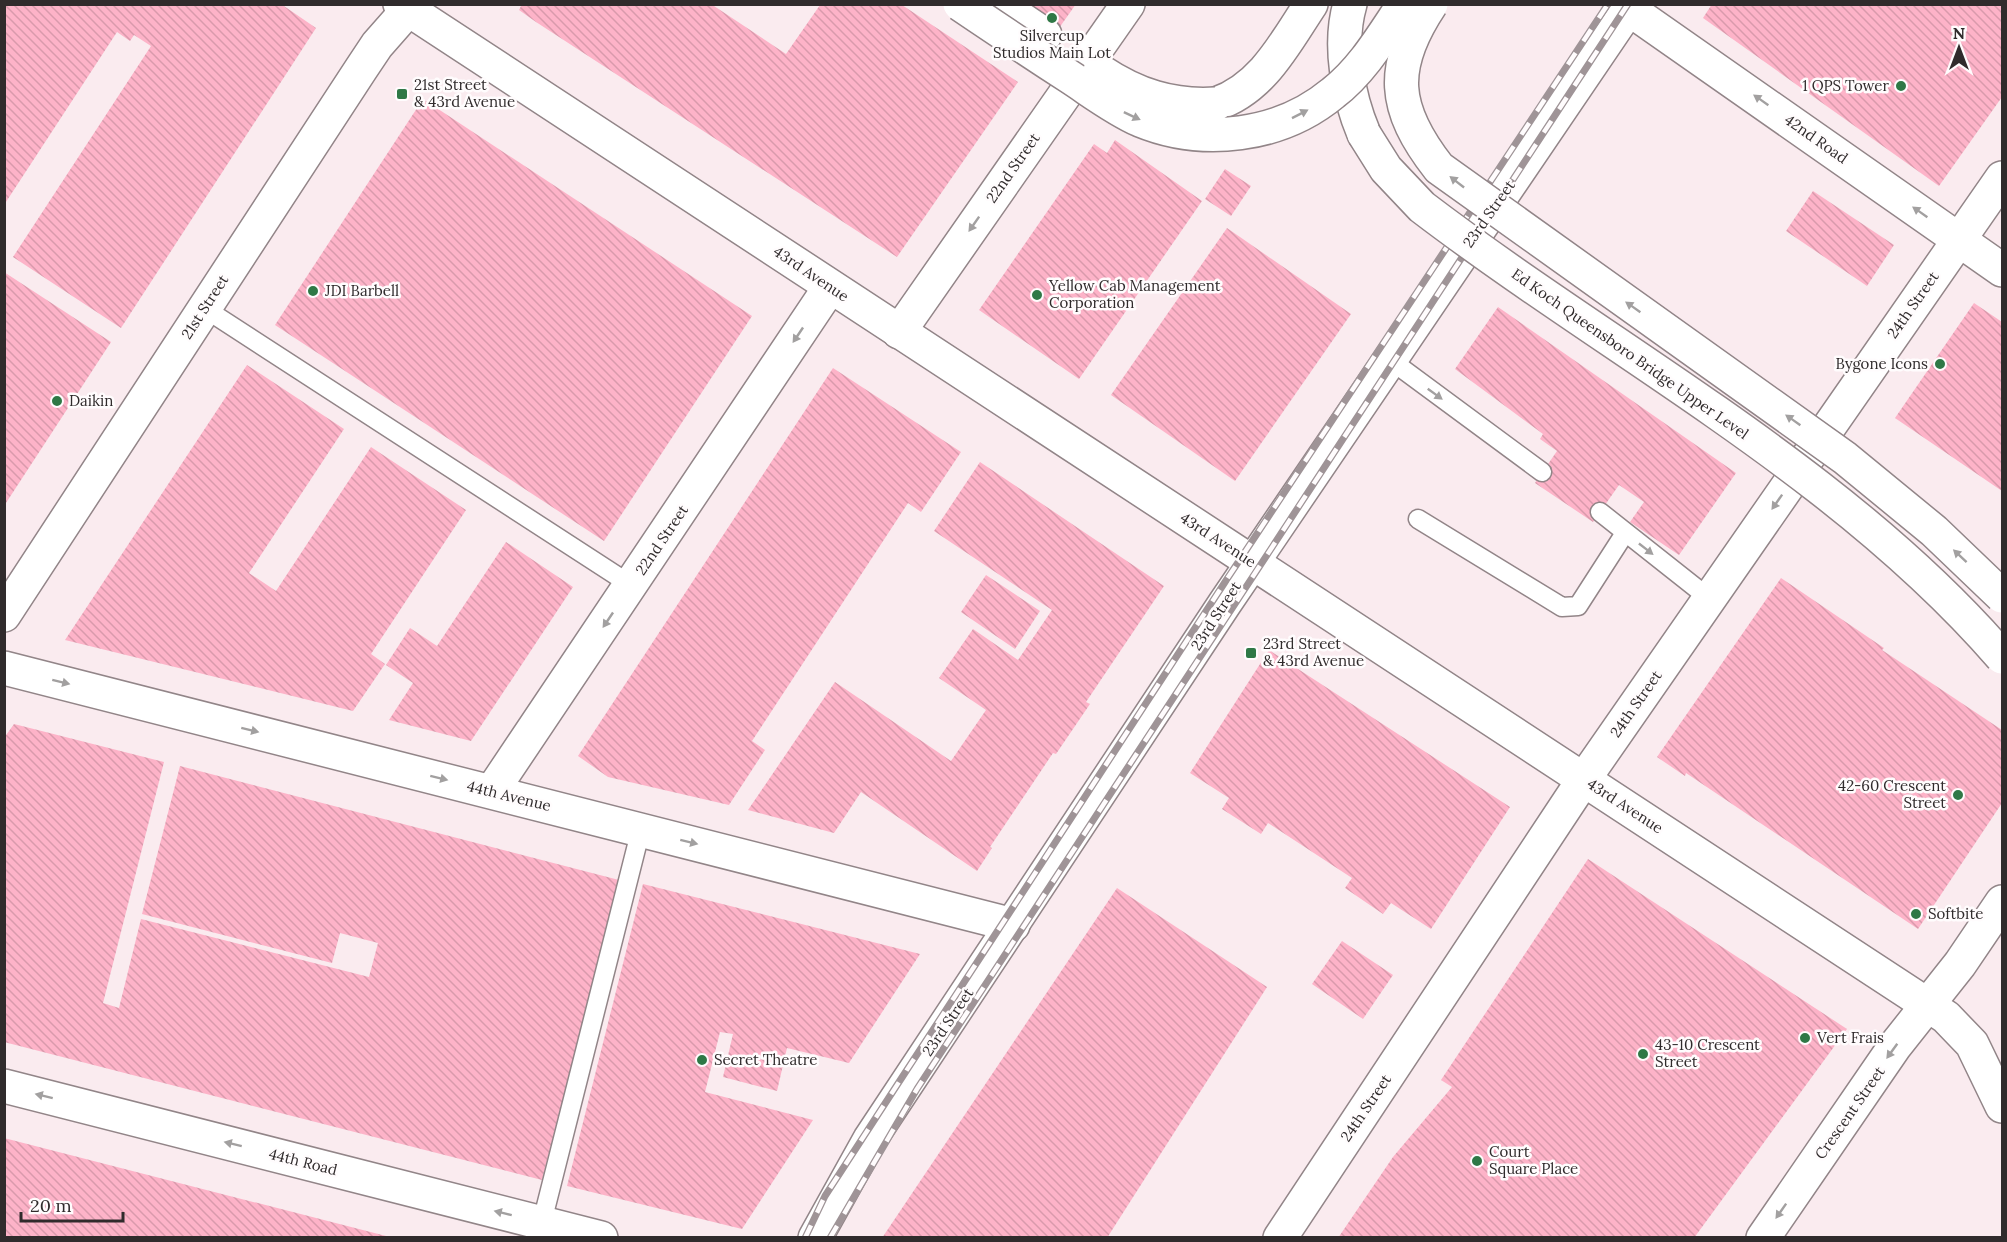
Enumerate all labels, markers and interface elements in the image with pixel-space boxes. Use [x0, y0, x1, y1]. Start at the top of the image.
marker: Silvercup Studios Main Lot [1045, 11, 1059, 25]
north arrow [1929, 18, 1989, 78]
text: N [1953, 23, 1965, 43]
place label: Silvercup Studios Main Lot [993, 26, 1111, 62]
place label: 21st Street & 43rd Avenue [414, 75, 515, 111]
place label: 1 QPS Tower [1802, 76, 1890, 95]
marker: 1 QPS Tower [1894, 79, 1908, 93]
marker: 21st Street & 43rd Avenue [395, 87, 409, 101]
one-way arrow [1753, 94, 1769, 106]
one-way arrow [1291, 110, 1309, 120]
street label: 42nd Road [1781, 110, 1852, 167]
one-way arrow [1124, 111, 1141, 120]
street label: 22nd Street [982, 129, 1044, 206]
street label: 23rd Street [1458, 176, 1519, 251]
one-way arrow [1450, 177, 1465, 189]
one-way arrow [1913, 206, 1929, 218]
one-way arrow [968, 216, 980, 232]
street label: 43rd Avenue [770, 241, 853, 306]
street label: Ed Koch Queensboro Bridge Upper Level [1508, 264, 1752, 443]
street label: 24th Street [1883, 268, 1943, 342]
street label: 21st Street [177, 271, 232, 342]
place label: Yellow Cab Management Corporation [1048, 276, 1221, 312]
place label: JDI Barbell [324, 281, 399, 300]
marker: JDI Barbell [306, 284, 320, 298]
marker: Yellow Cab Management Corporation [1030, 288, 1044, 302]
one-way arrow [1626, 301, 1642, 313]
one-way arrow [792, 327, 803, 344]
place label: Bygone Icons [1836, 354, 1928, 373]
marker: Bygone Icons [1933, 357, 1947, 371]
one-way arrow [1428, 388, 1443, 400]
place label: Daikin [69, 391, 113, 410]
marker: Daikin [50, 394, 64, 408]
one-way arrow [1785, 414, 1801, 426]
one-way arrow [1772, 494, 1783, 510]
street label: 22nd Street [631, 501, 692, 578]
street label: 43rd Avenue [1177, 508, 1260, 571]
one-way arrow [1638, 542, 1653, 554]
one-way arrow [1954, 549, 1968, 563]
street label: 23rd Street [1186, 578, 1245, 654]
one-way arrow [603, 612, 614, 628]
place label: 23rd Street & 43rd Avenue [1263, 634, 1364, 670]
marker: 23rd Street & 43rd Avenue [1244, 646, 1258, 660]
street label: 24th Street [1606, 667, 1666, 741]
one-way arrow [52, 678, 70, 688]
one-way arrow [241, 726, 259, 736]
one-way arrow [431, 774, 449, 783]
street label: 43rd Avenue [1584, 774, 1667, 837]
street label: 44th Avenue [465, 776, 553, 815]
place label: 42-60 Crescent Street [1838, 776, 1946, 812]
marker: 42-60 Crescent Street [1951, 788, 1965, 802]
one-way arrow [680, 837, 699, 847]
place label: Softbite [1928, 904, 1983, 923]
marker: Softbite [1909, 907, 1923, 921]
street label: 23rd Street [918, 984, 977, 1059]
place label: Vert Frais [1816, 1028, 1884, 1047]
marker: Vert Frais [1798, 1031, 1812, 1045]
place label: 43-10 Crescent Street [1655, 1035, 1760, 1071]
one-way arrow [1886, 1043, 1898, 1059]
marker: 43-10 Crescent Street [1636, 1047, 1650, 1061]
place label: Secret Theatre [714, 1050, 817, 1069]
marker: Secret Theatre [695, 1053, 709, 1067]
street label: Crescent Street [1810, 1062, 1889, 1163]
street label: 24th Street [1336, 1070, 1395, 1145]
one-way arrow [35, 1091, 53, 1101]
one-way arrow [224, 1139, 242, 1149]
place label: Court Square Place [1489, 1142, 1578, 1178]
street label: 44th Road [267, 1144, 339, 1179]
marker: Court Square Place [1470, 1154, 1484, 1168]
scale bar [21, 1185, 123, 1223]
text: 20 m [30, 1194, 72, 1217]
one-way arrow [1775, 1203, 1787, 1219]
one-way arrow [494, 1207, 513, 1217]

